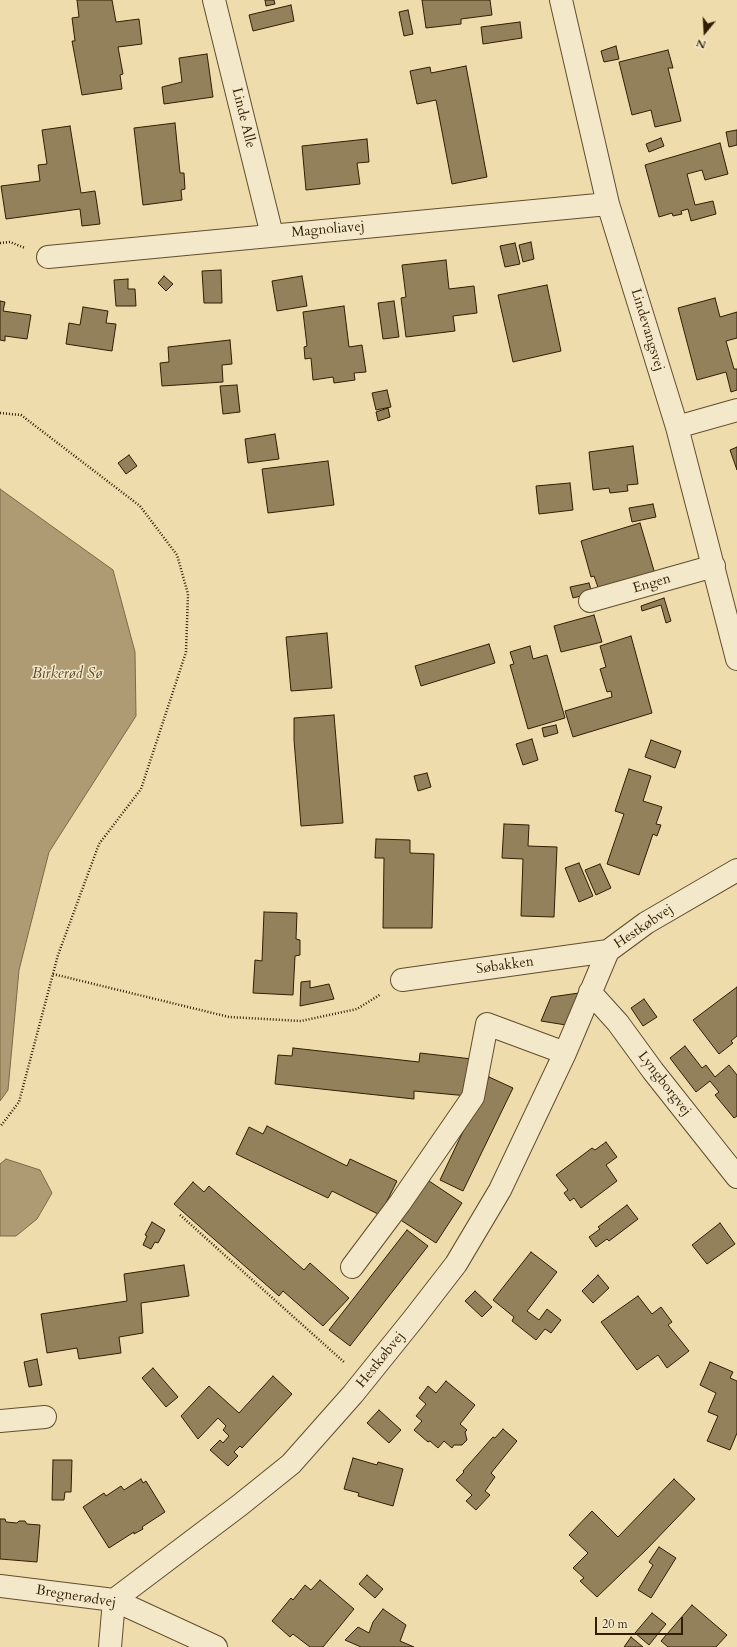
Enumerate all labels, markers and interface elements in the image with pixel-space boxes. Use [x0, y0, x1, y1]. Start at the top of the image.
north arrow [685, 12, 725, 52]
text: N [694, 35, 708, 52]
street label: Linde Alle [227, 86, 259, 150]
street label: Magnoliavej [291, 218, 365, 242]
street label: Lindevangsvej [627, 287, 667, 373]
street label: Engen [631, 571, 673, 597]
water label: Birkerød Sø [32, 666, 102, 684]
street label: Hestkøbvej [611, 901, 677, 953]
street label: Søbakken [475, 954, 535, 978]
street label: Lyngborgvej [634, 1048, 694, 1120]
street label: Hestkøbvej [353, 1329, 409, 1391]
street label: Bregnerødvej [35, 1582, 117, 1612]
scale bar [597, 1609, 685, 1635]
text: 20 m [602, 1616, 628, 1632]

